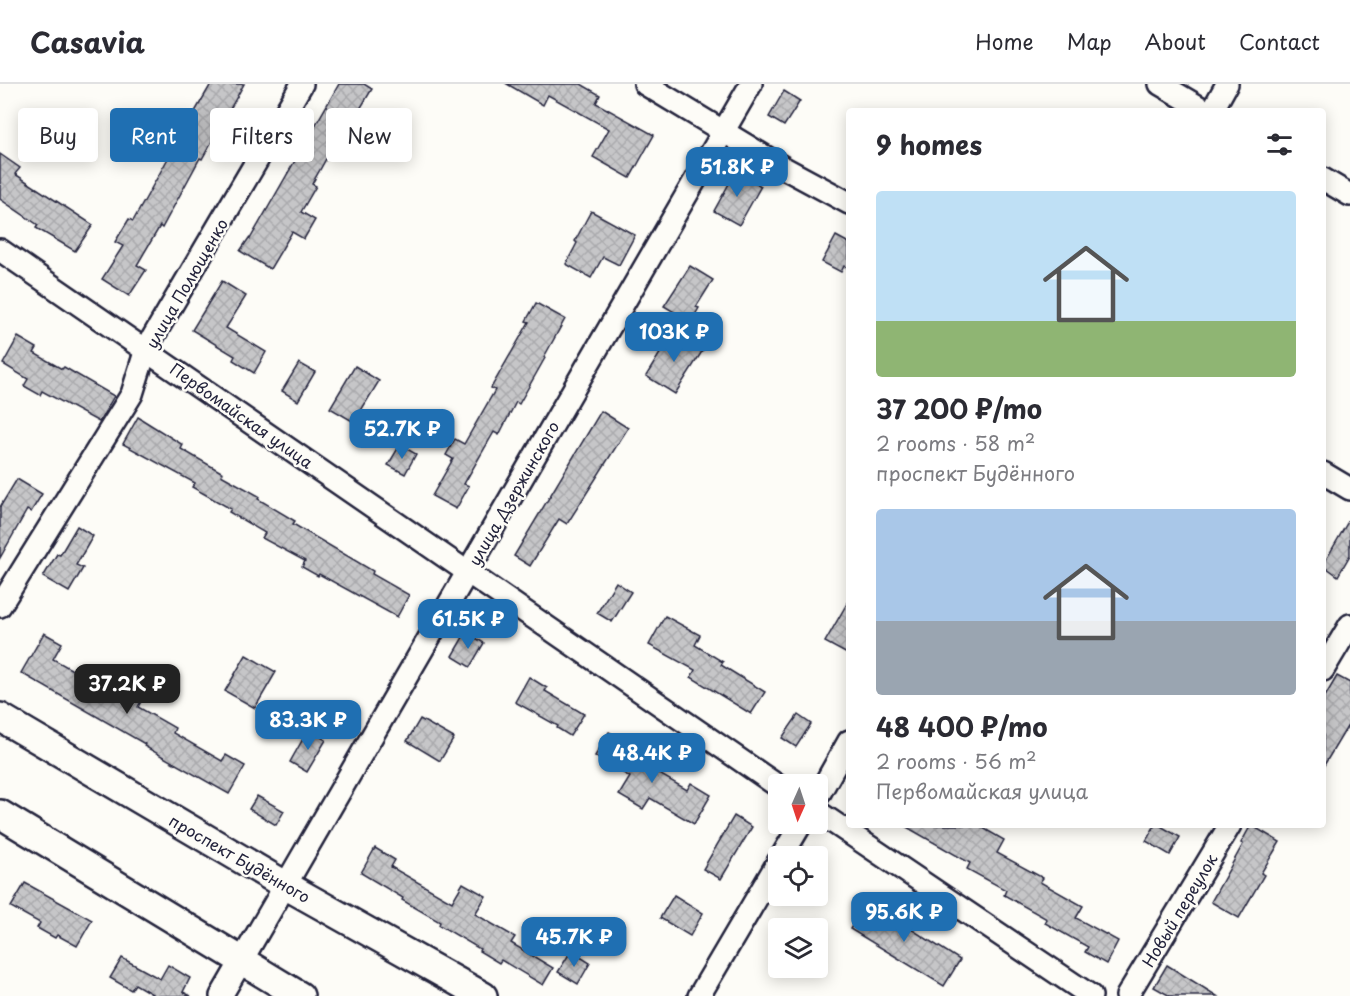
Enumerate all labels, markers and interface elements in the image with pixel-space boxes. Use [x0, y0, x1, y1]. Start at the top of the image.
text: Casavia [30, 20, 145, 63]
text: Home [975, 25, 1034, 57]
text: Map [1067, 25, 1112, 57]
text: About [1145, 25, 1206, 57]
text: Contact [1239, 25, 1320, 57]
chip: Buy [18, 108, 98, 162]
chip: Rent [110, 108, 198, 162]
chip: Filters [210, 108, 314, 162]
chip: New [326, 108, 412, 162]
text: 9 homes [876, 125, 982, 164]
icon: filters [1263, 128, 1296, 161]
pin: 51.8K ₽ [682, 147, 792, 198]
text: 51.8K ₽ [700, 151, 774, 181]
street label: улица Полющенко [139, 213, 233, 352]
icon: home [1032, 230, 1140, 338]
pin: 103K ₽ [625, 312, 723, 363]
text: 103K ₽ [639, 316, 709, 346]
street label: Первомайская улица [166, 356, 318, 474]
text: 37 200 ₽/mo [876, 389, 1042, 428]
pin: 52.7K ₽ [347, 409, 457, 460]
text: 52.7K ₽ [363, 413, 441, 443]
street label: улица Дзержинского [462, 416, 564, 570]
text: 2 rooms · 58 m² [876, 428, 1035, 458]
text: проспект Будённого [876, 458, 1075, 488]
icon: home [1032, 548, 1140, 656]
pin: 61.5K ₽ [413, 599, 523, 650]
text: 61.5K ₽ [432, 603, 504, 633]
pin: 37.2K ₽ [72, 664, 182, 715]
text: 37.2K ₽ [88, 668, 166, 698]
pin: 83.3K ₽ [253, 700, 363, 751]
text: 83.3K ₽ [269, 704, 347, 734]
text: 48 400 ₽/mo [876, 707, 1048, 746]
pin: 48.4K ₽ [597, 733, 707, 784]
text: 48.4K ₽ [612, 737, 692, 767]
text: 2 rooms · 56 m² [876, 746, 1037, 776]
north arrow [768, 774, 828, 834]
map controls [768, 774, 828, 978]
text: Первомайская улица [876, 776, 1088, 806]
street label: проспект Будённого [165, 808, 315, 908]
button: locate [768, 846, 828, 906]
street label: Новый переулок [1136, 848, 1223, 971]
pin: 95.6K ₽ [849, 892, 959, 943]
text: 95.6K ₽ [865, 896, 943, 926]
pin: 45.7K ₽ [519, 917, 629, 968]
button: layers [768, 918, 828, 978]
text: 45.7K ₽ [535, 921, 613, 951]

